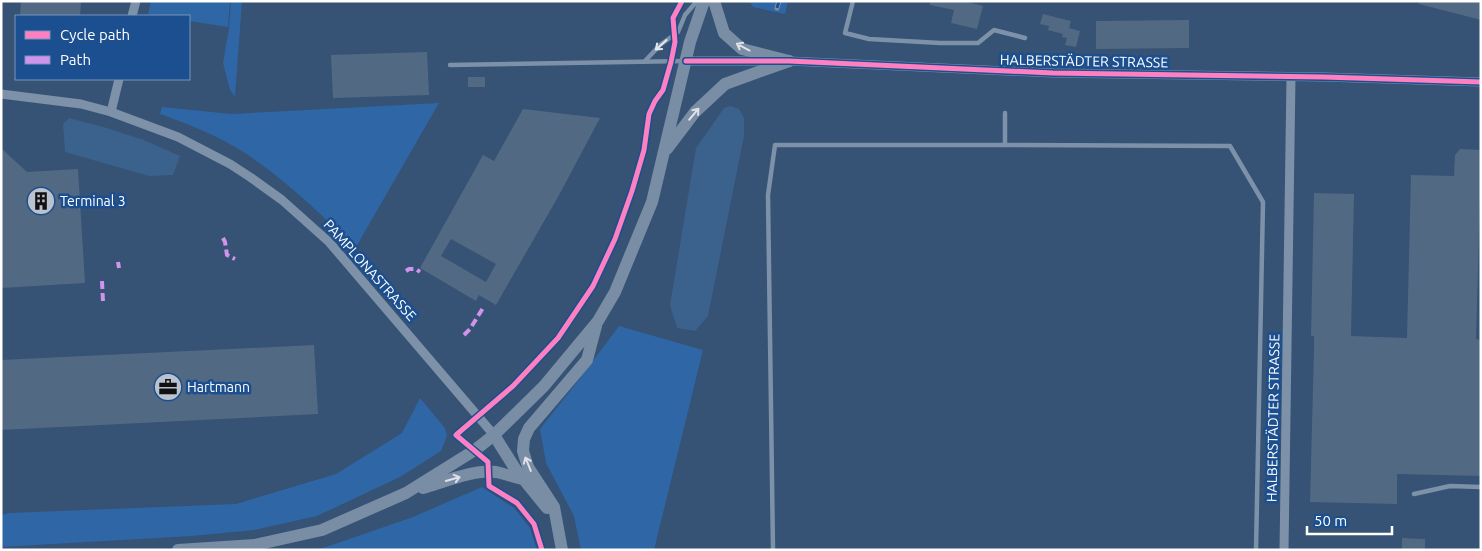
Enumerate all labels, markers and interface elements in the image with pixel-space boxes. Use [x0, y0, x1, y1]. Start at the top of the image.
legend [15, 15, 190, 80]
text: Cycle path [60, 26, 130, 43]
one-way arrow [655, 40, 668, 51]
one-way arrow [736, 42, 751, 52]
text: Path [60, 51, 91, 68]
street label: HALBERSTÄDTER STRASSE [1000, 52, 1168, 70]
one-way arrow [688, 108, 699, 121]
building icon: Terminal 3 [26, 186, 56, 216]
place label: Terminal 3 [60, 193, 126, 209]
street label: PAMPLONASTRASSE [320, 216, 420, 324]
street label: HALBERSTÄDTER STRASSE [1264, 334, 1282, 502]
office icon: Hartmann [153, 372, 183, 402]
place label: Hartmann [187, 379, 250, 395]
one-way arrow [522, 457, 532, 472]
one-way arrow [444, 474, 460, 484]
scale bar [1307, 504, 1392, 536]
text: 50 m [1314, 512, 1347, 529]

